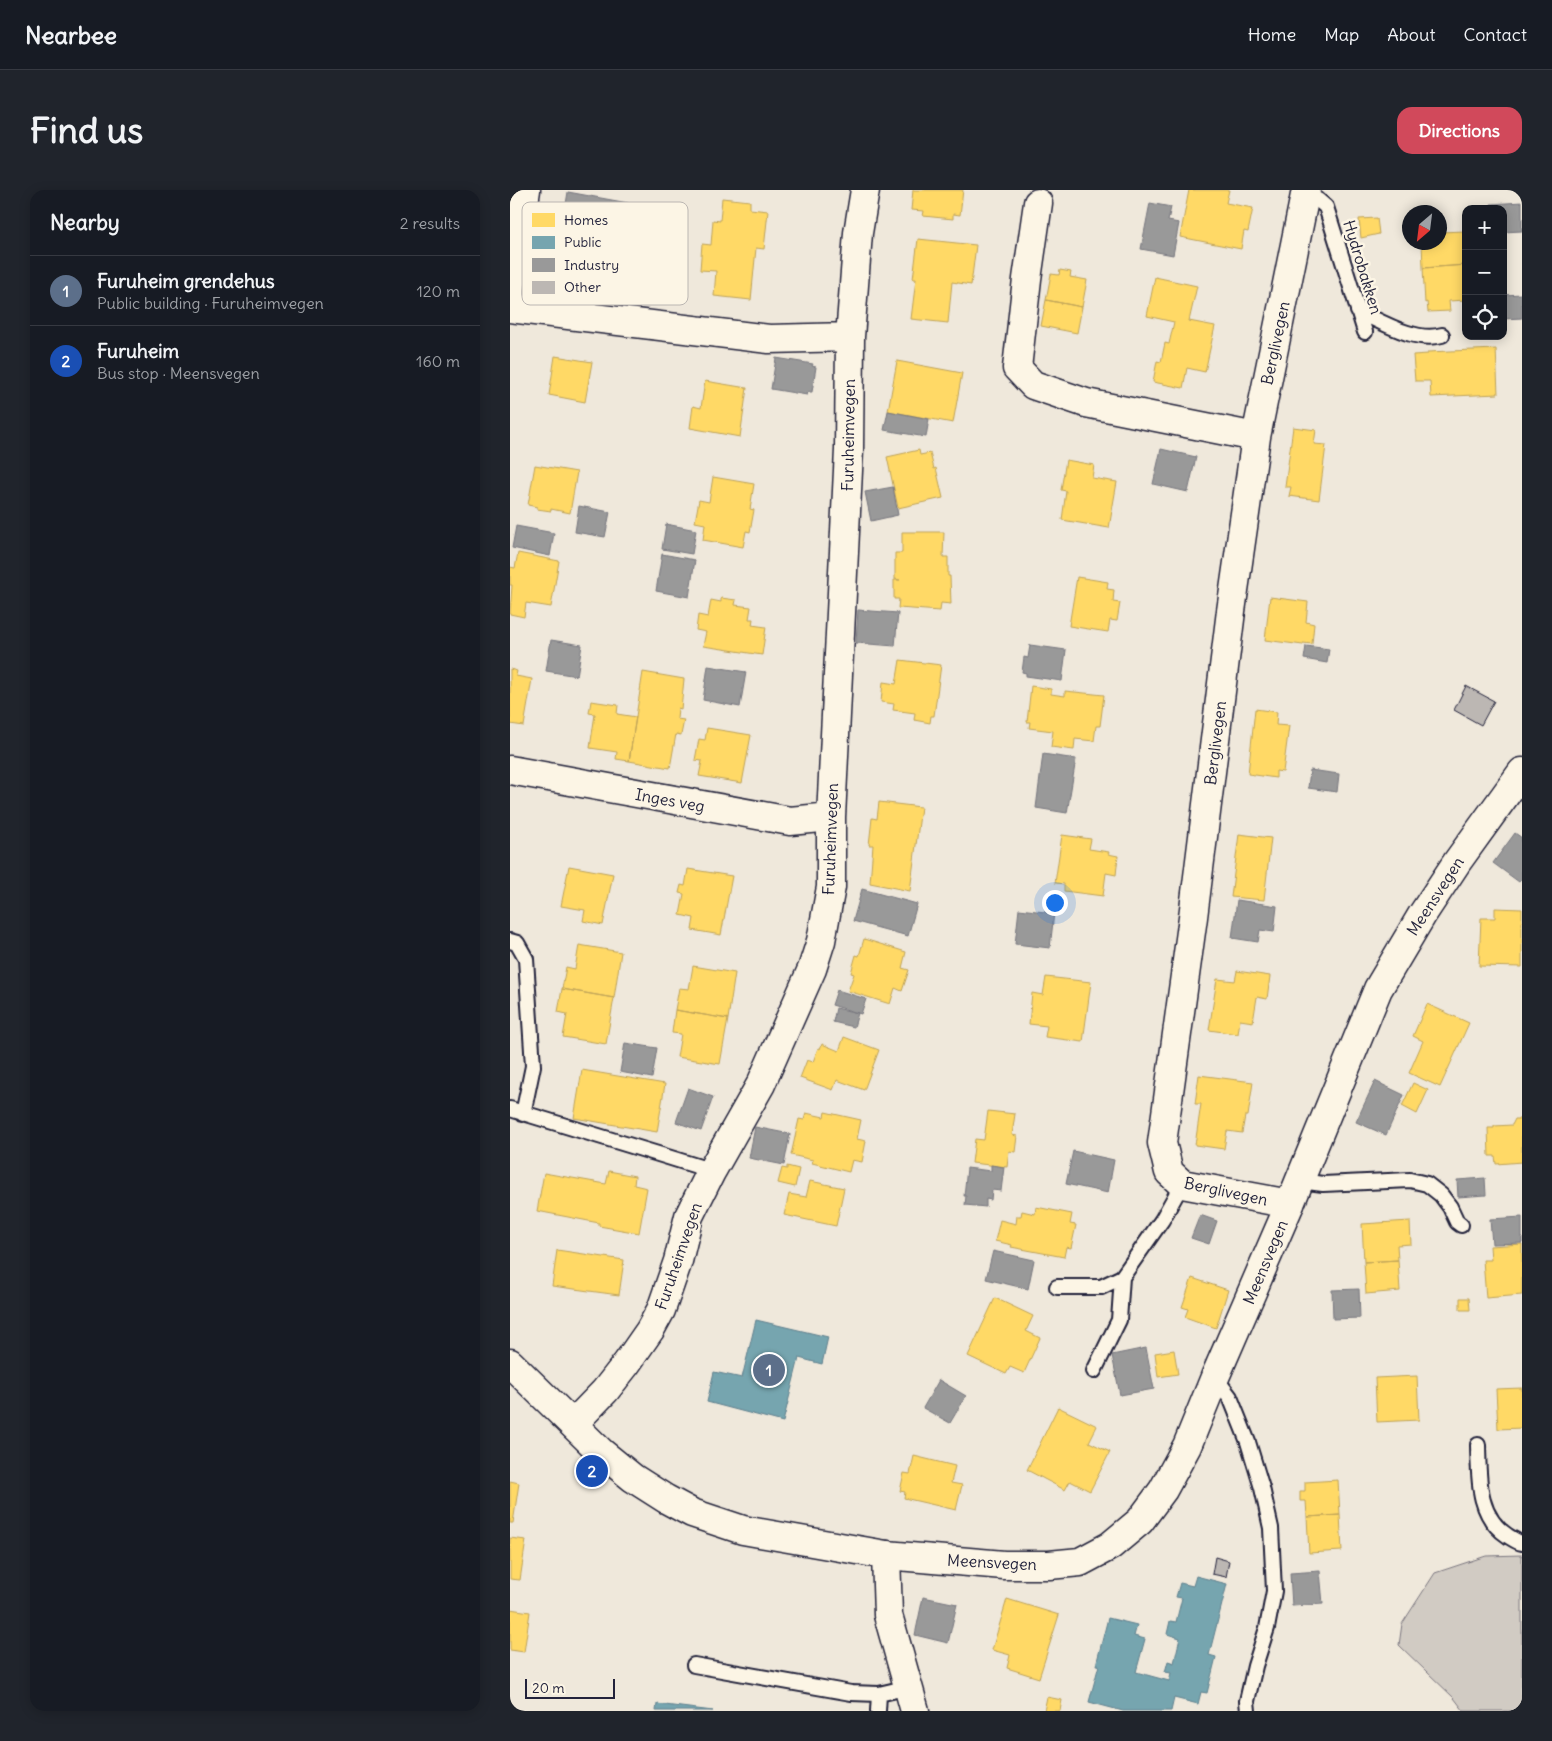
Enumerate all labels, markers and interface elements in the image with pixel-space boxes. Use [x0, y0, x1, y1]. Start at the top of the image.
text: Nearbee [25, 20, 117, 50]
text: Home [1248, 23, 1296, 46]
text: Map [1324, 23, 1359, 46]
text: About [1387, 23, 1435, 46]
text: Contact [1463, 23, 1527, 46]
button: Directions [1397, 107, 1522, 154]
text: Find us [30, 108, 143, 152]
legend [522, 202, 688, 305]
north arrow [1402, 205, 1447, 250]
map controls [1462, 205, 1507, 340]
button: + [1462, 205, 1507, 250]
text: Nearby [50, 209, 120, 236]
text: Homes [564, 211, 608, 229]
text: 2 results [400, 213, 460, 233]
street label: Hydrobakken [1339, 217, 1387, 317]
text: Public [564, 233, 602, 251]
button: − [1462, 250, 1507, 295]
text: Industry [564, 256, 619, 274]
text: Furuheim grendehus [97, 269, 275, 293]
text: Other [564, 278, 601, 296]
text: 1 [63, 281, 69, 301]
text: 120 m [417, 281, 460, 301]
text: Public building · Furuheimvegen [97, 293, 324, 313]
button: locate [1462, 295, 1507, 340]
street label: Berglivegen [1256, 299, 1294, 387]
text: Furuheim [97, 339, 179, 363]
text: 2 [62, 351, 70, 371]
text: 160 m [416, 351, 460, 371]
text: Bus stop · Meensvegen [97, 363, 260, 383]
street label: Furuheimvegen [837, 379, 859, 491]
street label: Berglivegen [1200, 700, 1230, 786]
street label: Furuheimvegen [818, 783, 842, 895]
street label: Inges veg [634, 784, 706, 816]
street label: Meensvegen [1402, 853, 1468, 939]
your location [1042, 890, 1068, 916]
street label: Berglivegen [1182, 1172, 1270, 1210]
street label: Furuheimvegen [650, 1200, 706, 1312]
street label: Meensvegen [1238, 1217, 1292, 1307]
pin: 1 [753, 1351, 785, 1389]
pin: 2 [576, 1452, 608, 1490]
street label: Meensvegen [947, 1550, 1037, 1574]
scale bar [525, 1676, 615, 1699]
text: 20 m [532, 1679, 565, 1697]

